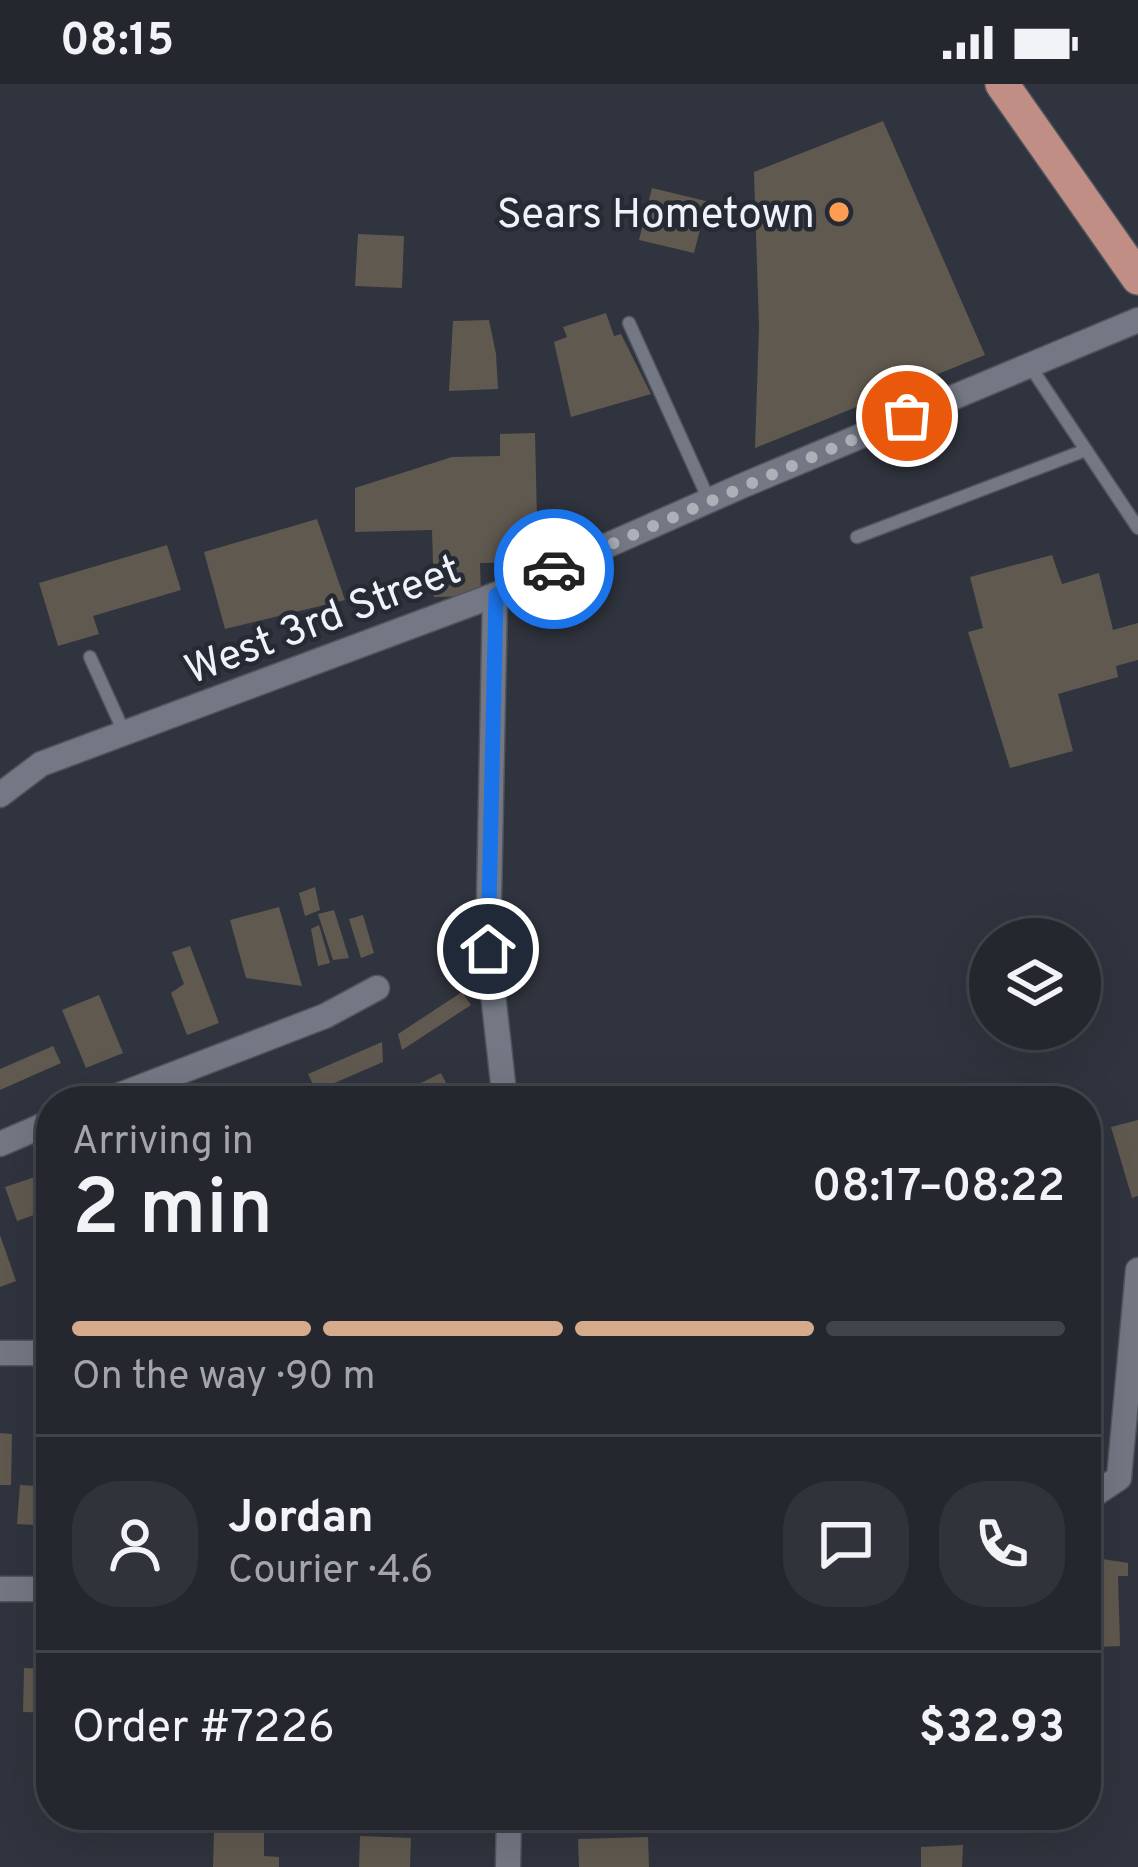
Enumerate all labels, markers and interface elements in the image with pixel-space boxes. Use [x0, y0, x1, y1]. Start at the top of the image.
text: 08:15 [60, 14, 174, 71]
place label: Sears Hometown [497, 190, 815, 243]
marker: Sears Hometown [826, 199, 852, 225]
pin [856, 365, 958, 467]
icon: bag [874, 383, 940, 449]
courier [494, 509, 614, 629]
icon: car [521, 536, 587, 602]
street label: West 3rd Street [178, 545, 469, 699]
pin [437, 898, 539, 1000]
icon: home [455, 916, 521, 982]
map controls [969, 918, 1101, 1050]
button: layers [969, 918, 1101, 1050]
text: Arriving in [72, 1119, 254, 1168]
text: 08:17–08:22 [812, 1160, 1065, 1217]
text: 2 min [72, 1163, 273, 1262]
text: On the way · 90 m [72, 1354, 376, 1403]
button: person [72, 1481, 198, 1607]
button: chat [783, 1481, 909, 1607]
button: phone [939, 1481, 1065, 1607]
text: Jordan [228, 1491, 374, 1548]
text: Courier · 4.6 [228, 1548, 433, 1597]
text: Order #7226 [72, 1701, 335, 1758]
text: $32.93 [919, 1701, 1065, 1758]

